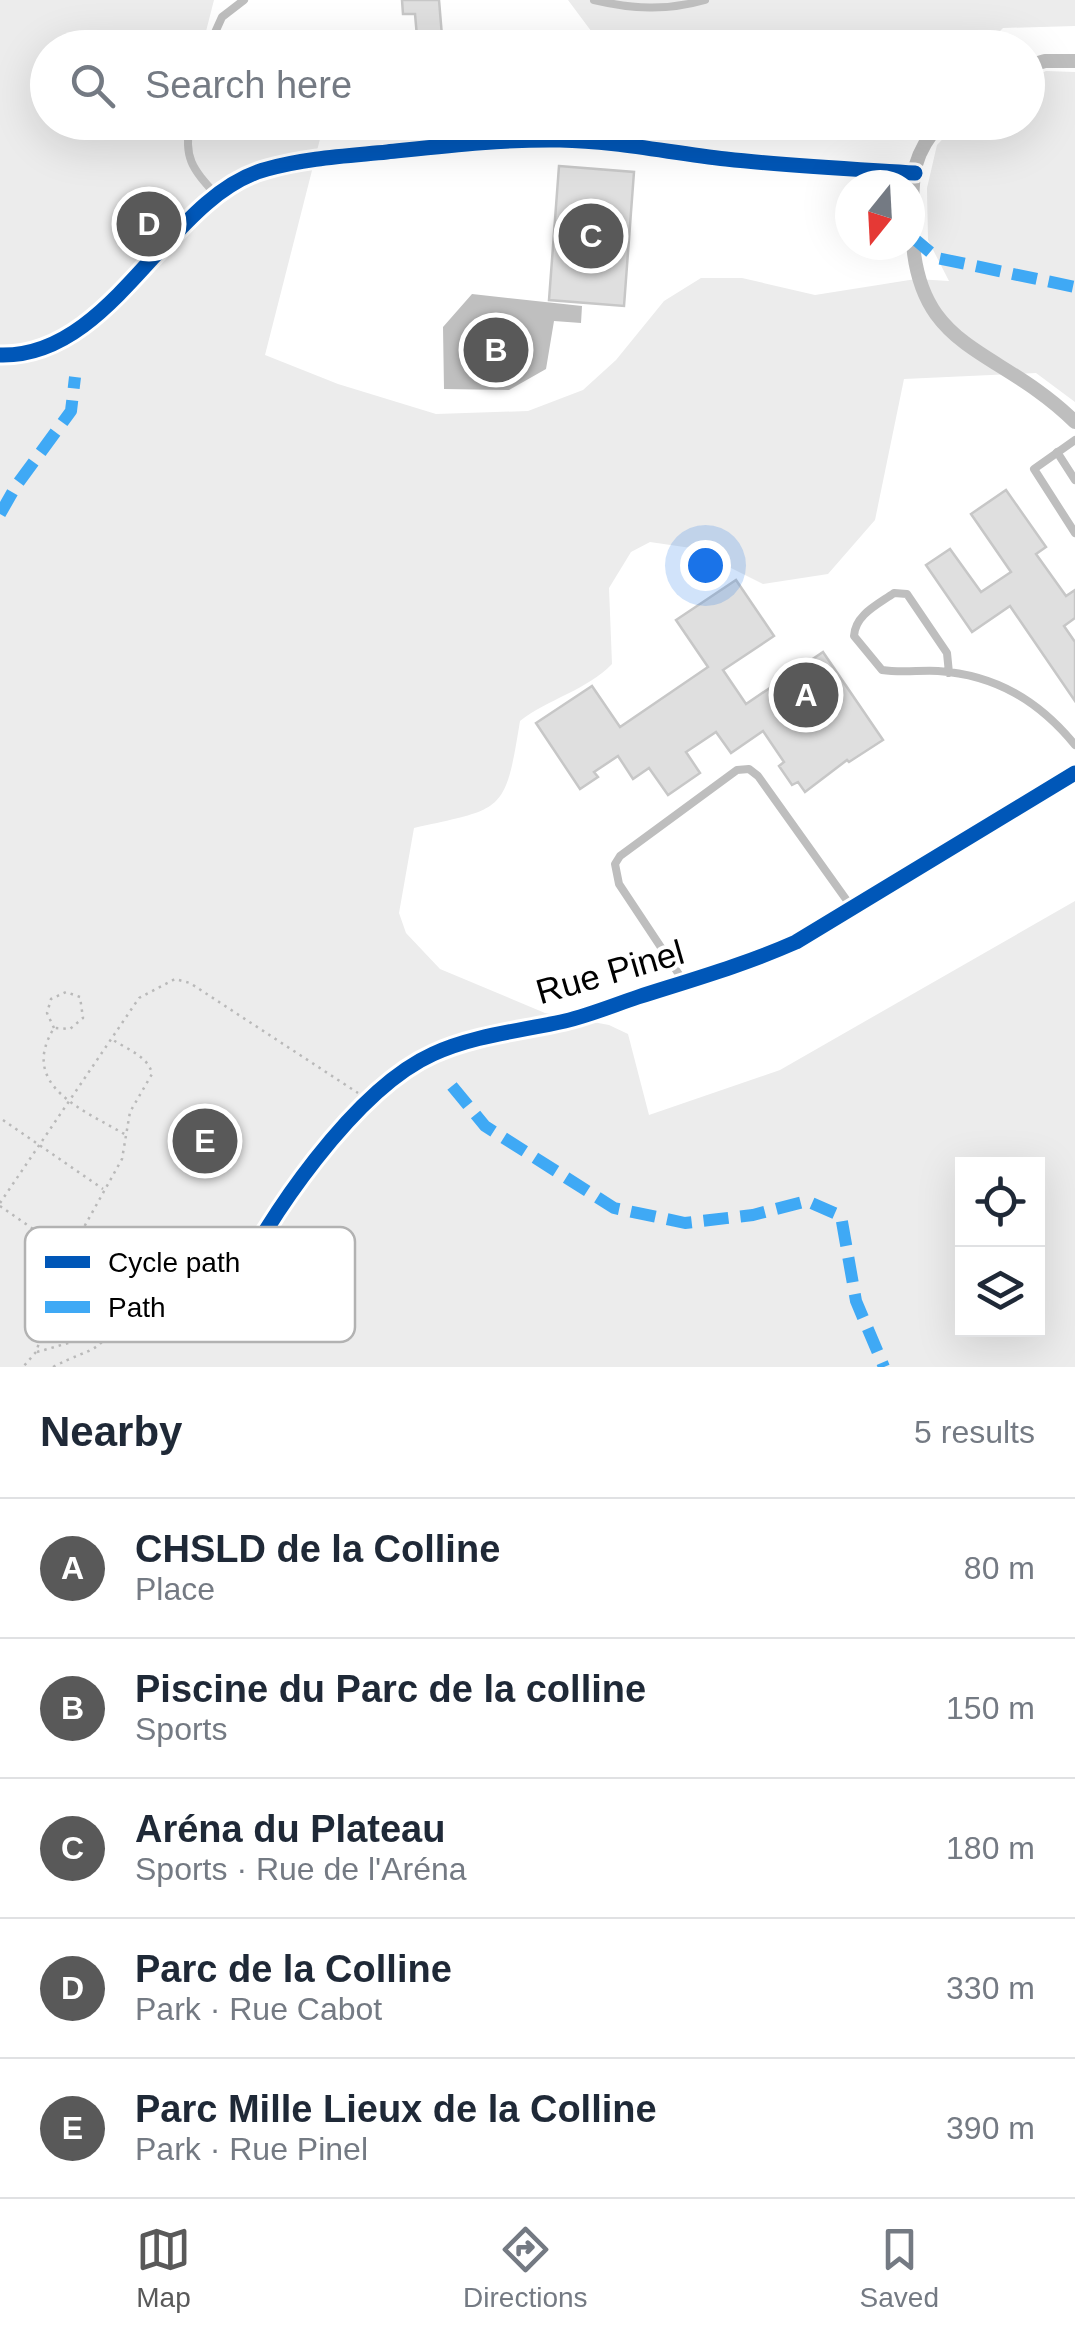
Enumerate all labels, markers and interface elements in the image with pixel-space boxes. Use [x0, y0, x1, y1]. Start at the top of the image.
search box [30, 30, 1045, 140]
icon: search [65, 58, 120, 113]
text: Search here [145, 64, 352, 106]
north arrow [835, 170, 925, 260]
pin: D [116, 186, 182, 262]
pin: C [558, 198, 624, 274]
pin: B [464, 312, 528, 388]
your location [680, 540, 731, 591]
pin: A [774, 658, 838, 732]
street label: Rue Pinel [532, 932, 688, 1011]
pin: E [172, 1104, 238, 1178]
map controls [955, 1157, 1045, 1337]
button: locate [955, 1157, 1045, 1247]
legend [25, 1227, 355, 1342]
text: Cycle path [108, 1247, 240, 1278]
button: layers [955, 1247, 1045, 1337]
text: Path [108, 1292, 166, 1323]
text: Nearby [40, 1408, 182, 1455]
text: 5 results [914, 1414, 1035, 1450]
text: CHSLD de la Colline [135, 1528, 500, 1570]
text: A [61, 1550, 84, 1586]
text: 80 m [964, 1550, 1035, 1586]
text: Place [135, 1571, 215, 1607]
text: Piscine du Parc de la colline [135, 1668, 646, 1710]
text: B [61, 1690, 84, 1726]
text: 150 m [946, 1690, 1035, 1726]
text: Sports [135, 1711, 227, 1747]
text: Aréna du Plateau [135, 1808, 445, 1850]
text: C [61, 1830, 84, 1866]
text: 180 m [946, 1830, 1035, 1866]
text: Sports · Rue de l'Aréna [135, 1851, 467, 1887]
text: Parc de la Colline [135, 1948, 452, 1990]
text: D [61, 1970, 84, 2006]
text: 330 m [946, 1970, 1035, 2006]
text: Park · Rue Cabot [135, 1991, 382, 2027]
text: Parc Mille Lieux de la Colline [135, 2088, 657, 2130]
text: E [62, 2110, 83, 2146]
text: 390 m [946, 2110, 1035, 2146]
text: Park · Rue Pinel [135, 2131, 368, 2167]
tab: Map [136, 2222, 191, 2314]
tab: Directions [463, 2222, 588, 2314]
tab: Saved [860, 2222, 939, 2314]

